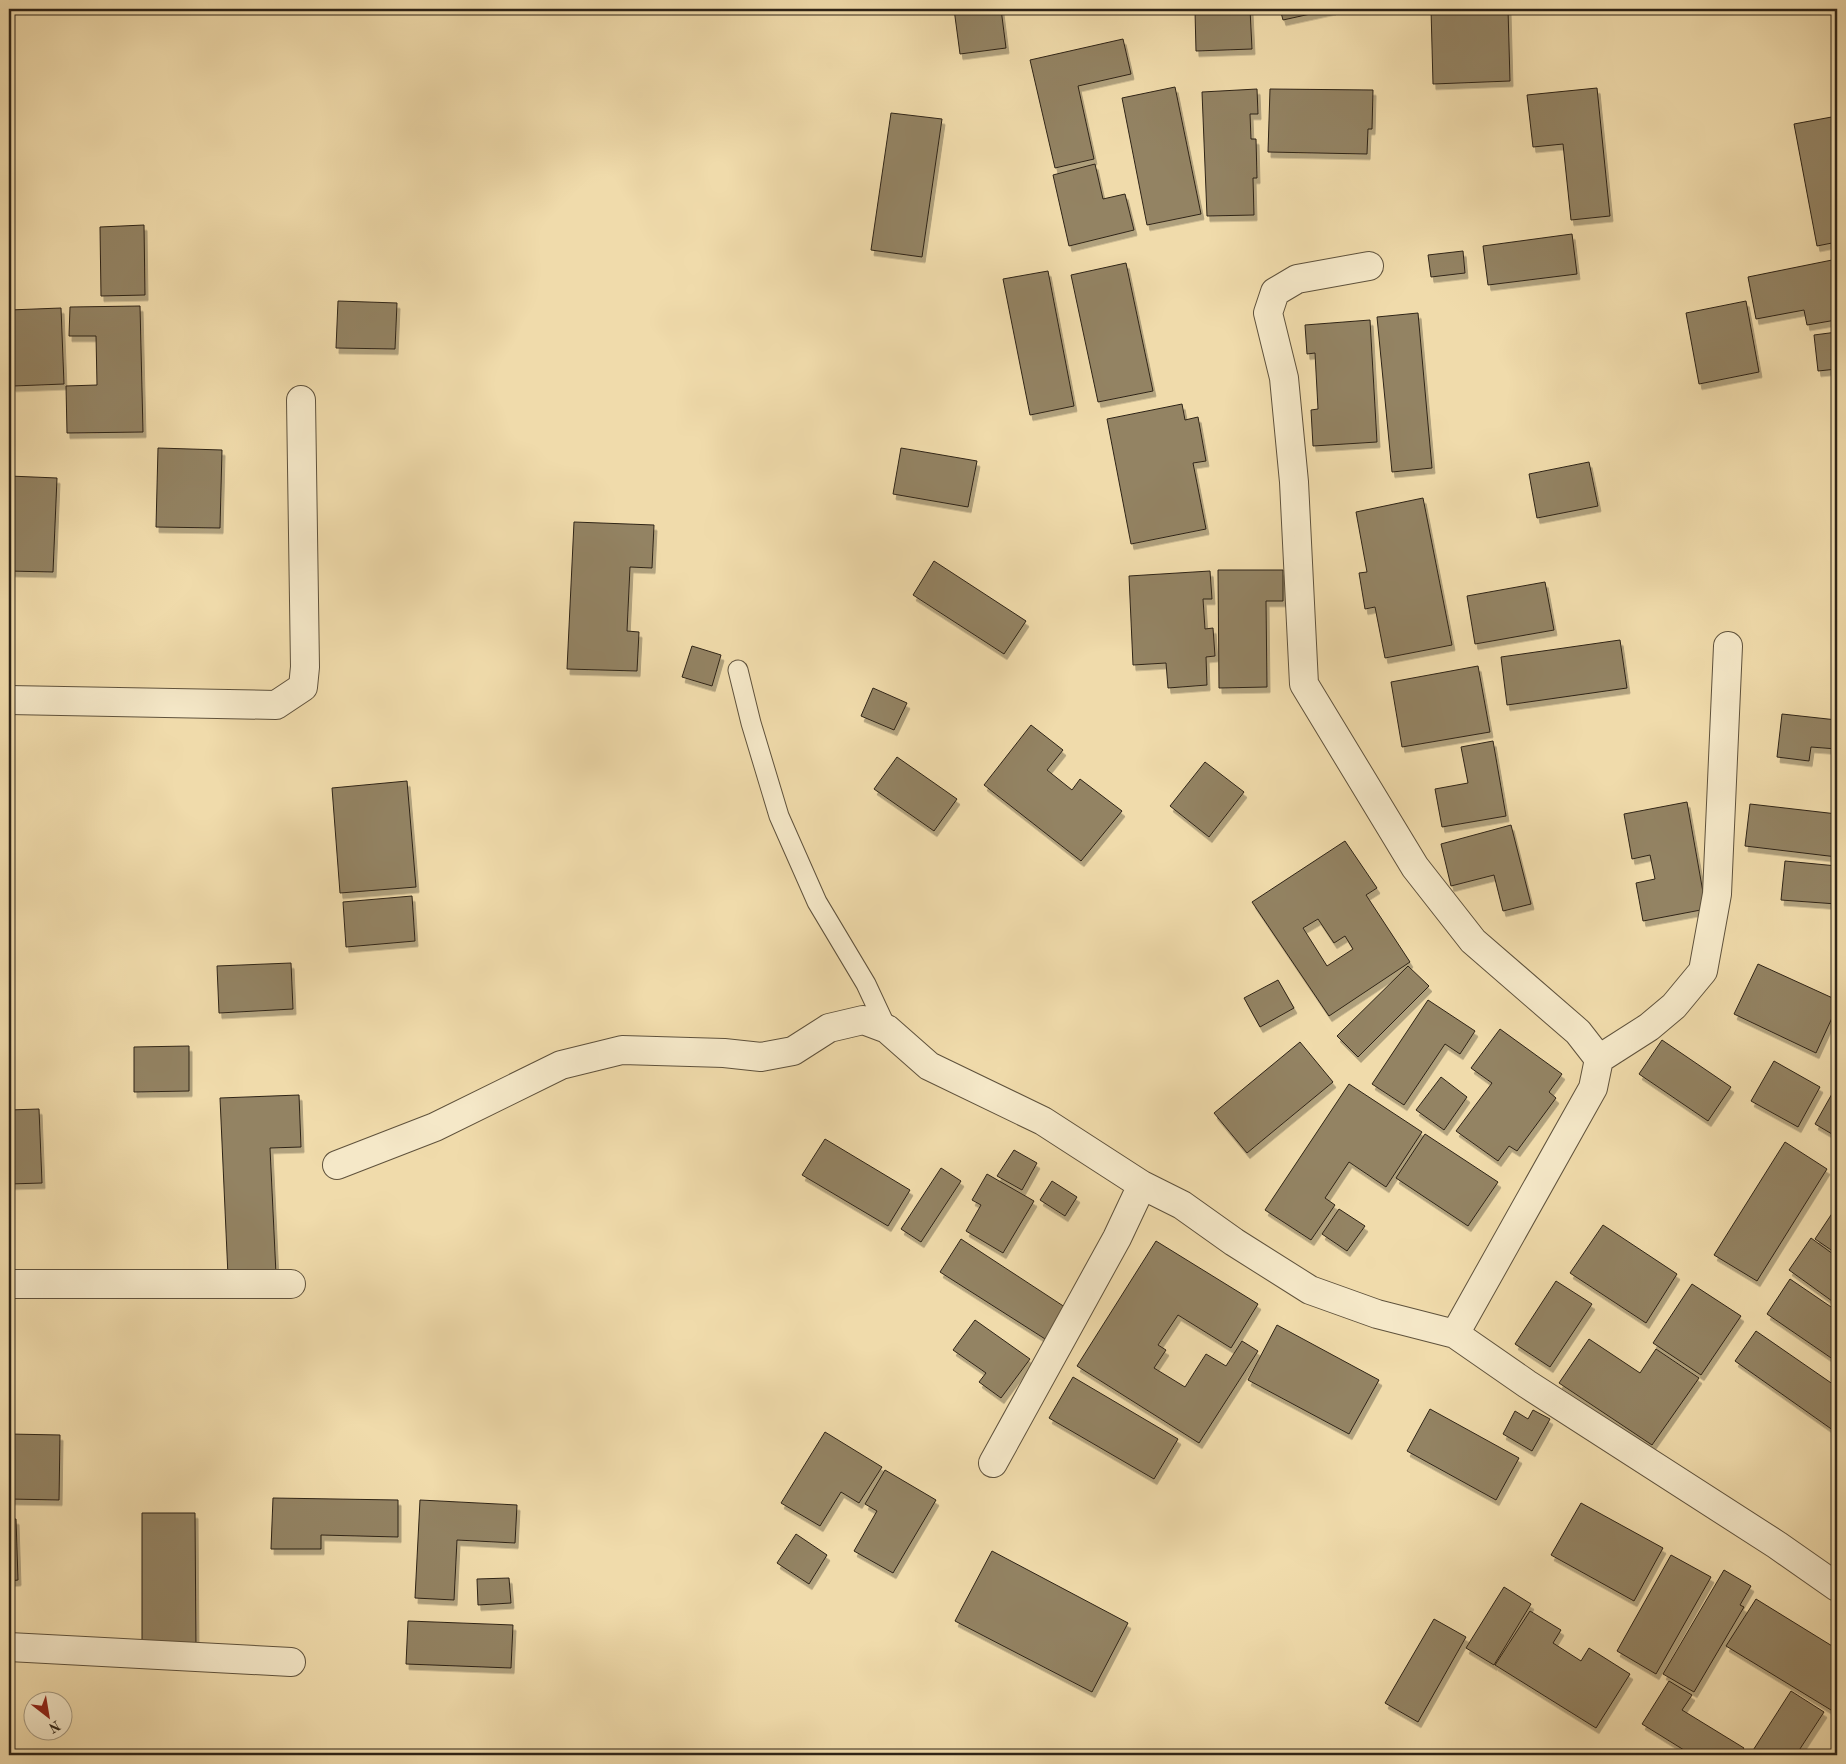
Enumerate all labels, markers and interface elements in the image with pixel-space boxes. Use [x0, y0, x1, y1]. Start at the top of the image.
north arrow [22, 1692, 72, 1742]
text: N [46, 1718, 62, 1735]

